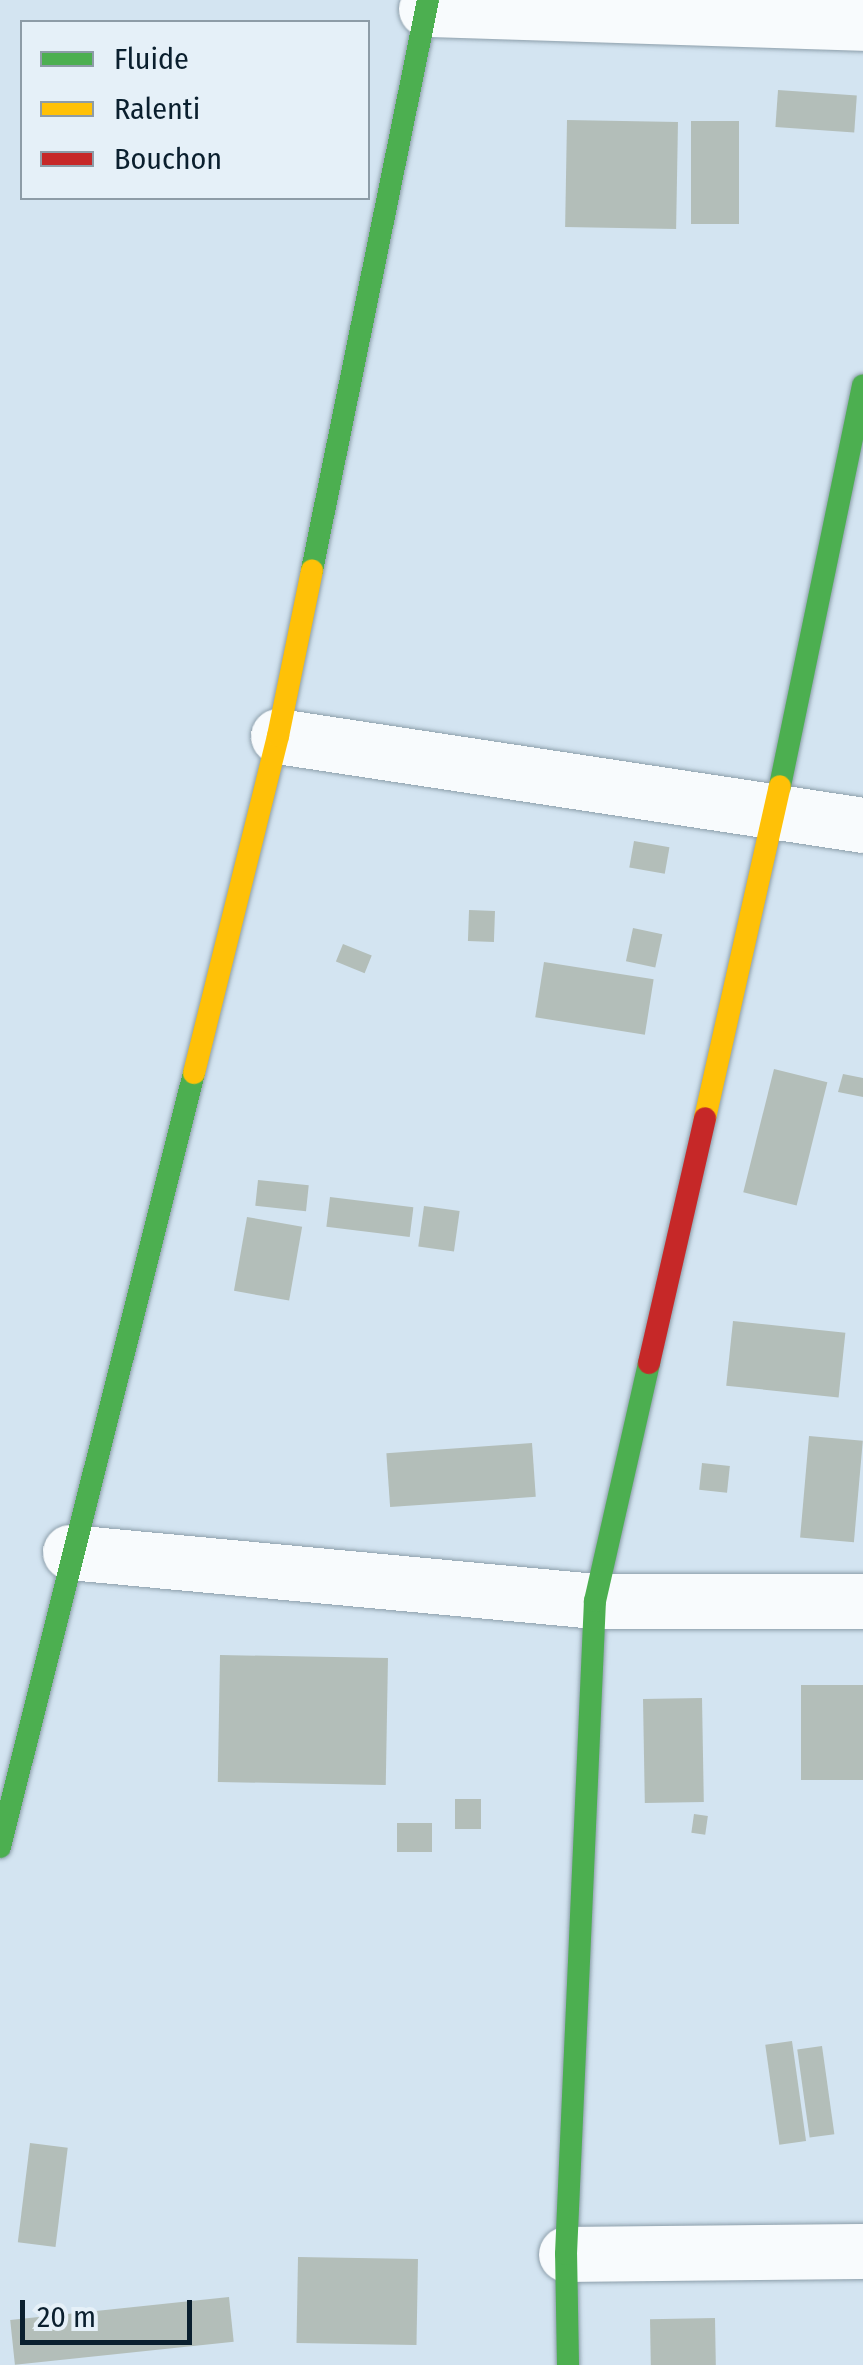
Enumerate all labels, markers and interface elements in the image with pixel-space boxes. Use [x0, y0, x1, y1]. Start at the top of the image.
legend [20, 20, 370, 200]
text: Fluide [114, 41, 189, 77]
text: Ralenti [114, 91, 200, 127]
text: Bouchon [114, 141, 222, 177]
scale bar [25, 2280, 198, 2342]
text: 20 m [37, 2299, 96, 2335]

